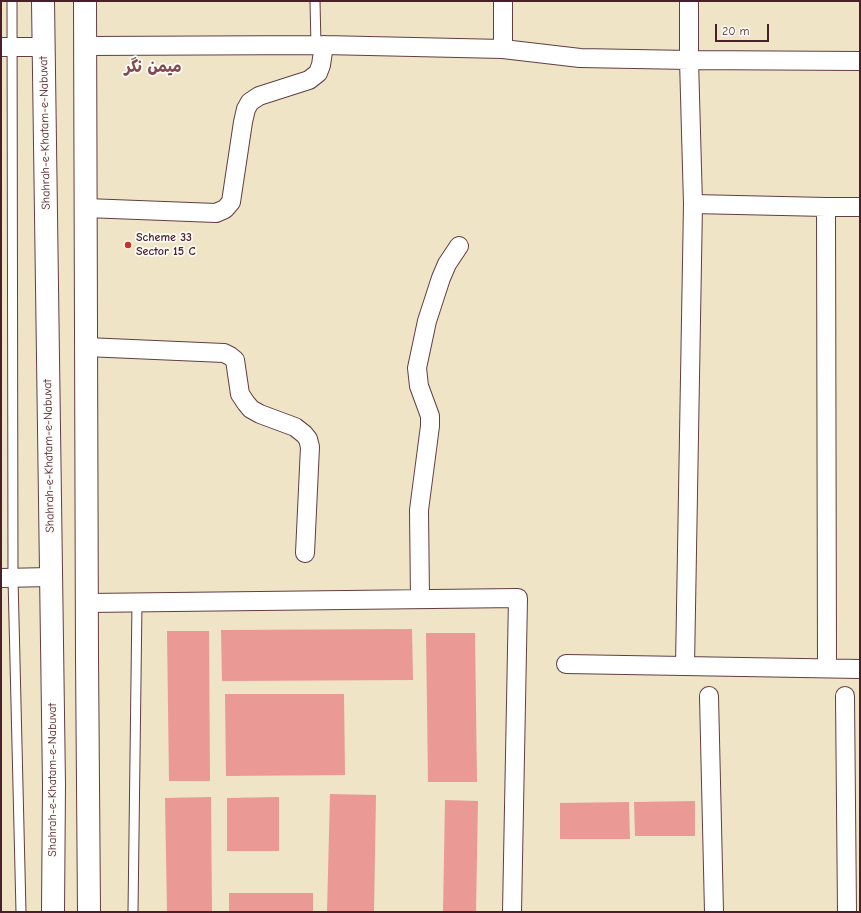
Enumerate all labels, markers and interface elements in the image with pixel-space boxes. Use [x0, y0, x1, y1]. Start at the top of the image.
scale bar [717, 16, 771, 42]
text: 20 m [722, 24, 750, 38]
street label: Shahrah-e-Khatam-e-Nabuvat [36, 56, 54, 210]
district label: میمن نگر [124, 57, 182, 77]
place label: Scheme 33 Sector 15 C [136, 231, 196, 259]
marker: Scheme 33 Sector 15 C [123, 240, 133, 250]
street label: Shahrah-e-Khatam-e-Nabuvat [40, 379, 58, 533]
street label: Shahrah-e-Khatam-e-Nabuvat [46, 703, 60, 857]

